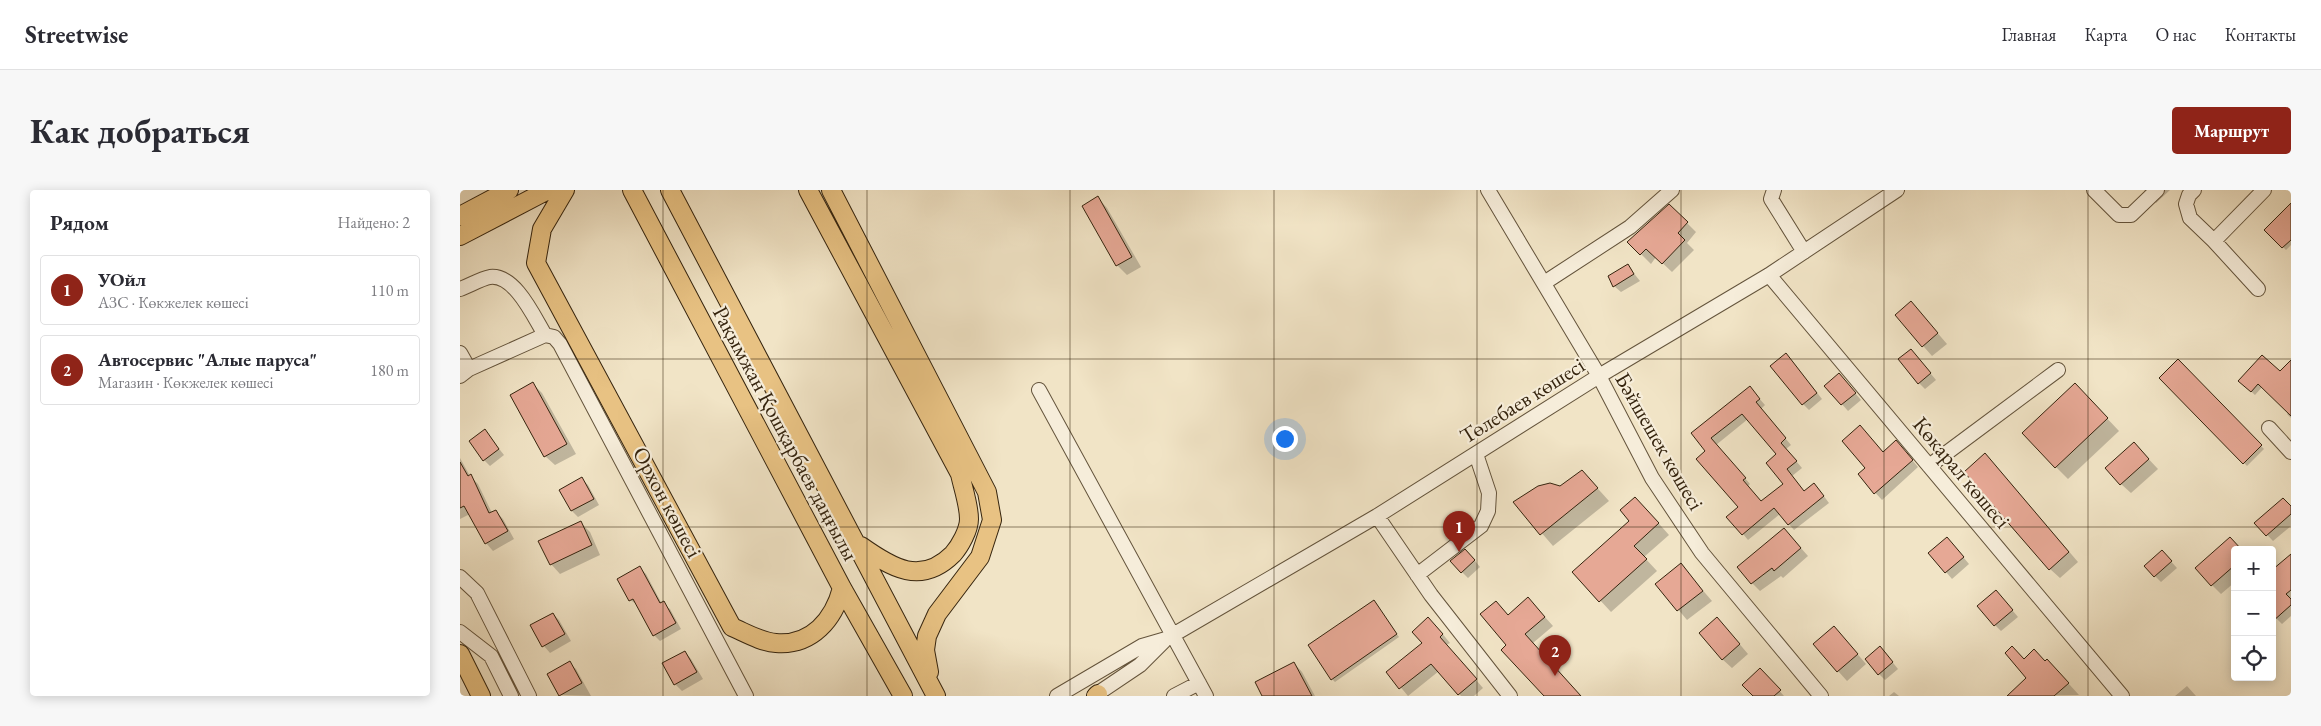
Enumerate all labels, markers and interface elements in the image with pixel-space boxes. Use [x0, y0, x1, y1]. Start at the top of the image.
text: Streetwise [25, 19, 128, 50]
text: Главная [2002, 23, 2056, 46]
text: Карта [2084, 23, 2127, 46]
text: О нас [2155, 23, 2197, 46]
text: Контакты [2225, 23, 2296, 46]
button: Маршрут [2172, 107, 2291, 154]
text: Как добраться [30, 108, 250, 153]
text: Рядом [50, 209, 109, 236]
text: Найдено: 2 [338, 212, 410, 233]
text: УОйл [98, 267, 146, 292]
text: 1 [63, 280, 71, 301]
text: 110 m [370, 280, 409, 301]
text: АЗС · Көкжелек көшесі [98, 292, 249, 313]
street label: Рақымжан Қошқарбаев даңғылы [706, 301, 865, 566]
text: Автосервис "Алые паруса" [98, 347, 317, 372]
street label: Төлебаев көшесі [1454, 351, 1590, 450]
text: 2 [63, 360, 71, 381]
text: 180 m [370, 360, 409, 381]
street label: Бәйшешек көшесі [1608, 367, 1711, 516]
text: Магазин · Көкжелек көшесі [98, 372, 273, 393]
street label: Көкарал көшесі [1906, 410, 2017, 534]
your location [1272, 426, 1298, 452]
street label: Орхон көшесі [626, 442, 709, 563]
pin: 1 [1443, 511, 1475, 552]
map controls [2231, 546, 2276, 681]
button: + [2231, 546, 2276, 591]
button: − [2231, 591, 2276, 636]
pin: 2 [1539, 635, 1571, 676]
button: locate [2231, 636, 2276, 681]

